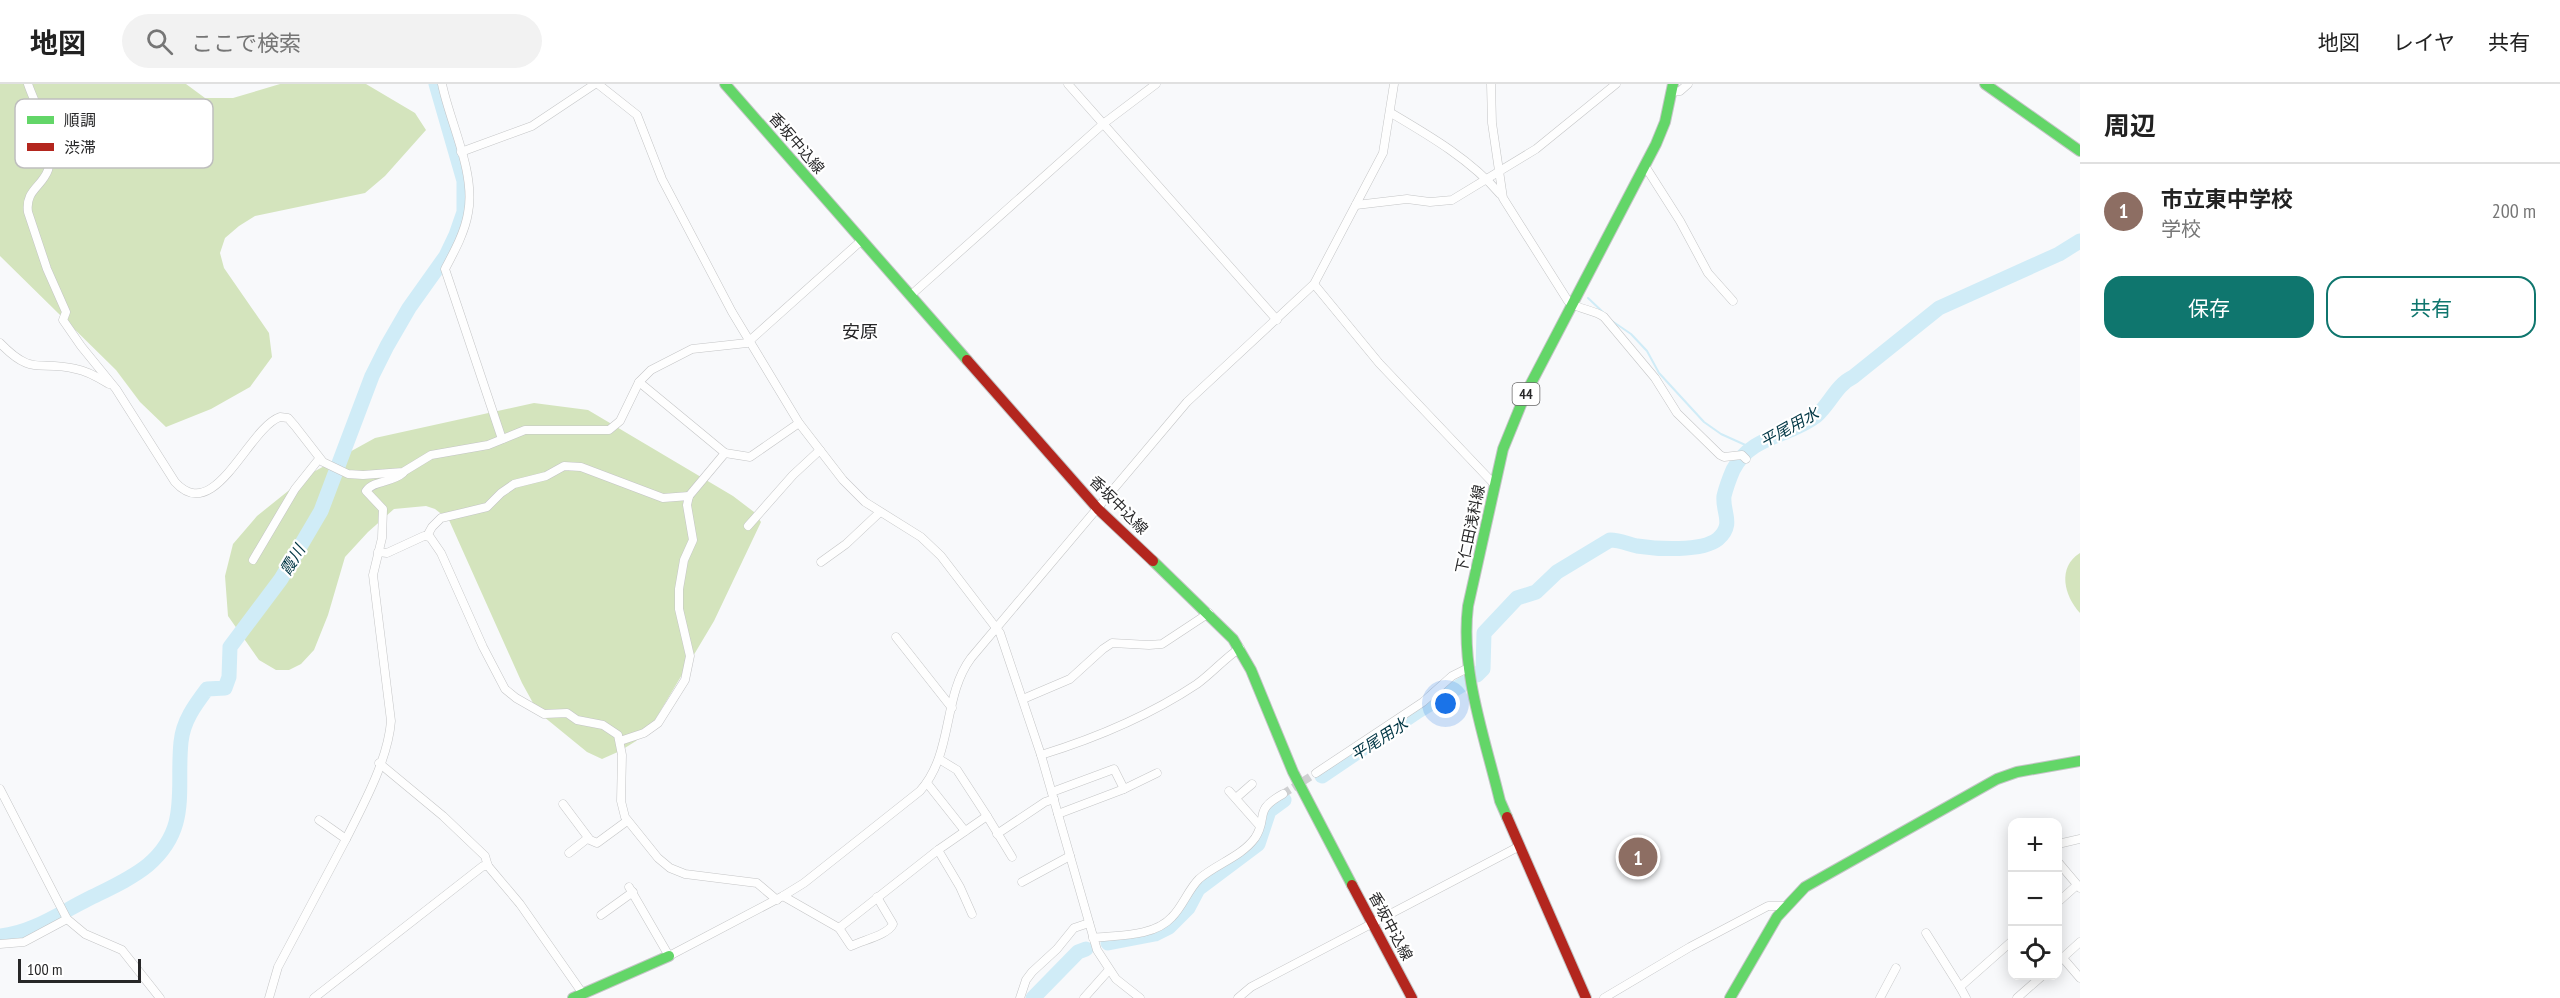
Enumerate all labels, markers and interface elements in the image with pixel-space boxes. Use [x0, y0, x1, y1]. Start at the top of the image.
search box [122, 14, 542, 68]
text: 地図 [30, 24, 86, 61]
icon: search [143, 25, 176, 58]
text: ここで検索 [191, 29, 301, 57]
text: 地図 [2318, 29, 2360, 56]
text: レイヤ [2393, 29, 2455, 56]
text: 共有 [2488, 29, 2530, 56]
legend [15, 99, 213, 168]
street label: 香坂中込線 [765, 108, 829, 178]
text: 周辺 [2104, 109, 2156, 142]
text: 順調 [64, 110, 96, 130]
text: 渋滞 [64, 137, 96, 157]
text: 市立東中学校 [2161, 185, 2293, 213]
text: 1 [2119, 198, 2128, 224]
text: 200 m [2492, 198, 2536, 224]
text: 学校 [2161, 216, 2201, 242]
button: 保存 [2104, 276, 2314, 338]
button: 共有 [2326, 276, 2536, 338]
district label: 安原 [842, 320, 878, 343]
road number: 44 [1512, 383, 1540, 405]
water label: 平尾用水 [1756, 402, 1824, 451]
street label: 香坂中込線 [1086, 472, 1152, 538]
street label: 下仁田浅科線 [1451, 483, 1489, 575]
water label: 霞川 [275, 539, 310, 579]
your location [1431, 689, 1460, 718]
water label: 平尾用水 [1347, 712, 1413, 765]
map controls [2008, 818, 2062, 980]
button: + [2008, 818, 2062, 872]
pin: 1 [1618, 834, 1658, 880]
button: − [2008, 872, 2062, 926]
street label: 香坂中込線 [1365, 888, 1417, 964]
button: locate [2008, 926, 2062, 980]
scale bar [18, 956, 141, 984]
text: 100 m [27, 959, 62, 979]

